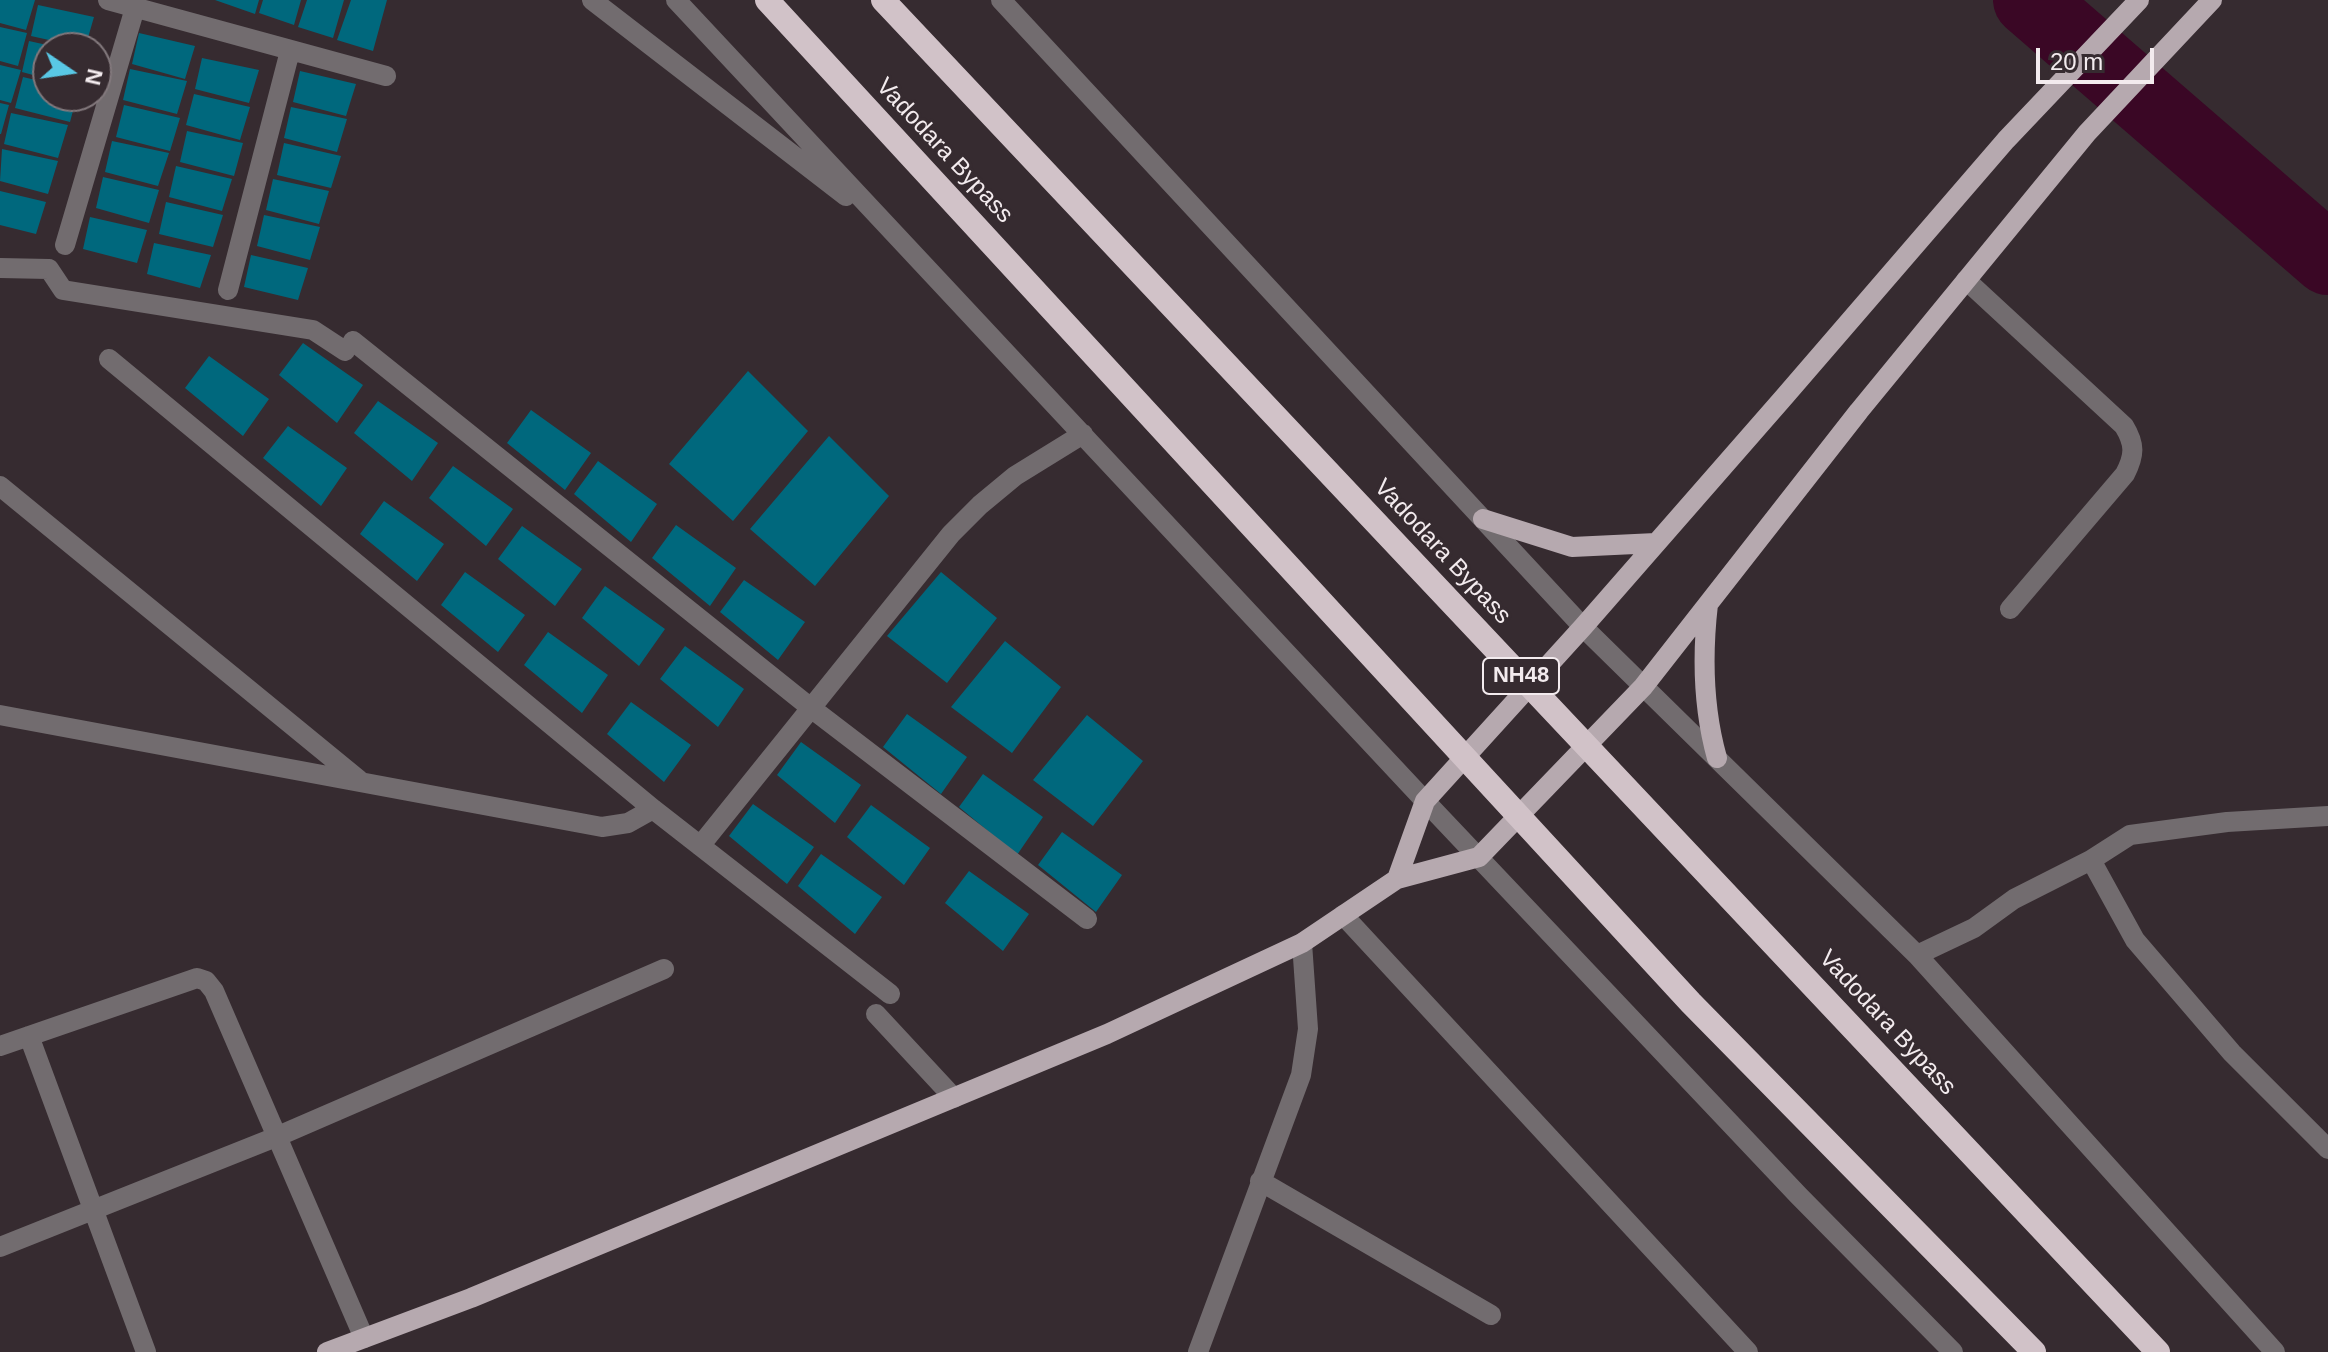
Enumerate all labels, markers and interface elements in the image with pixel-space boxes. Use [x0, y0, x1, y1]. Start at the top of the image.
north arrow [32, 32, 112, 112]
scale bar [2040, 32, 2158, 82]
text: 20 m [2050, 48, 2103, 75]
text: N [80, 67, 108, 88]
street label: Vadodara Bypass [869, 73, 1019, 229]
street label: Vadodara Bypass [1367, 474, 1517, 630]
road number: NH48 [1483, 658, 1559, 694]
street label: Vadodara Bypass [1812, 945, 1962, 1101]

